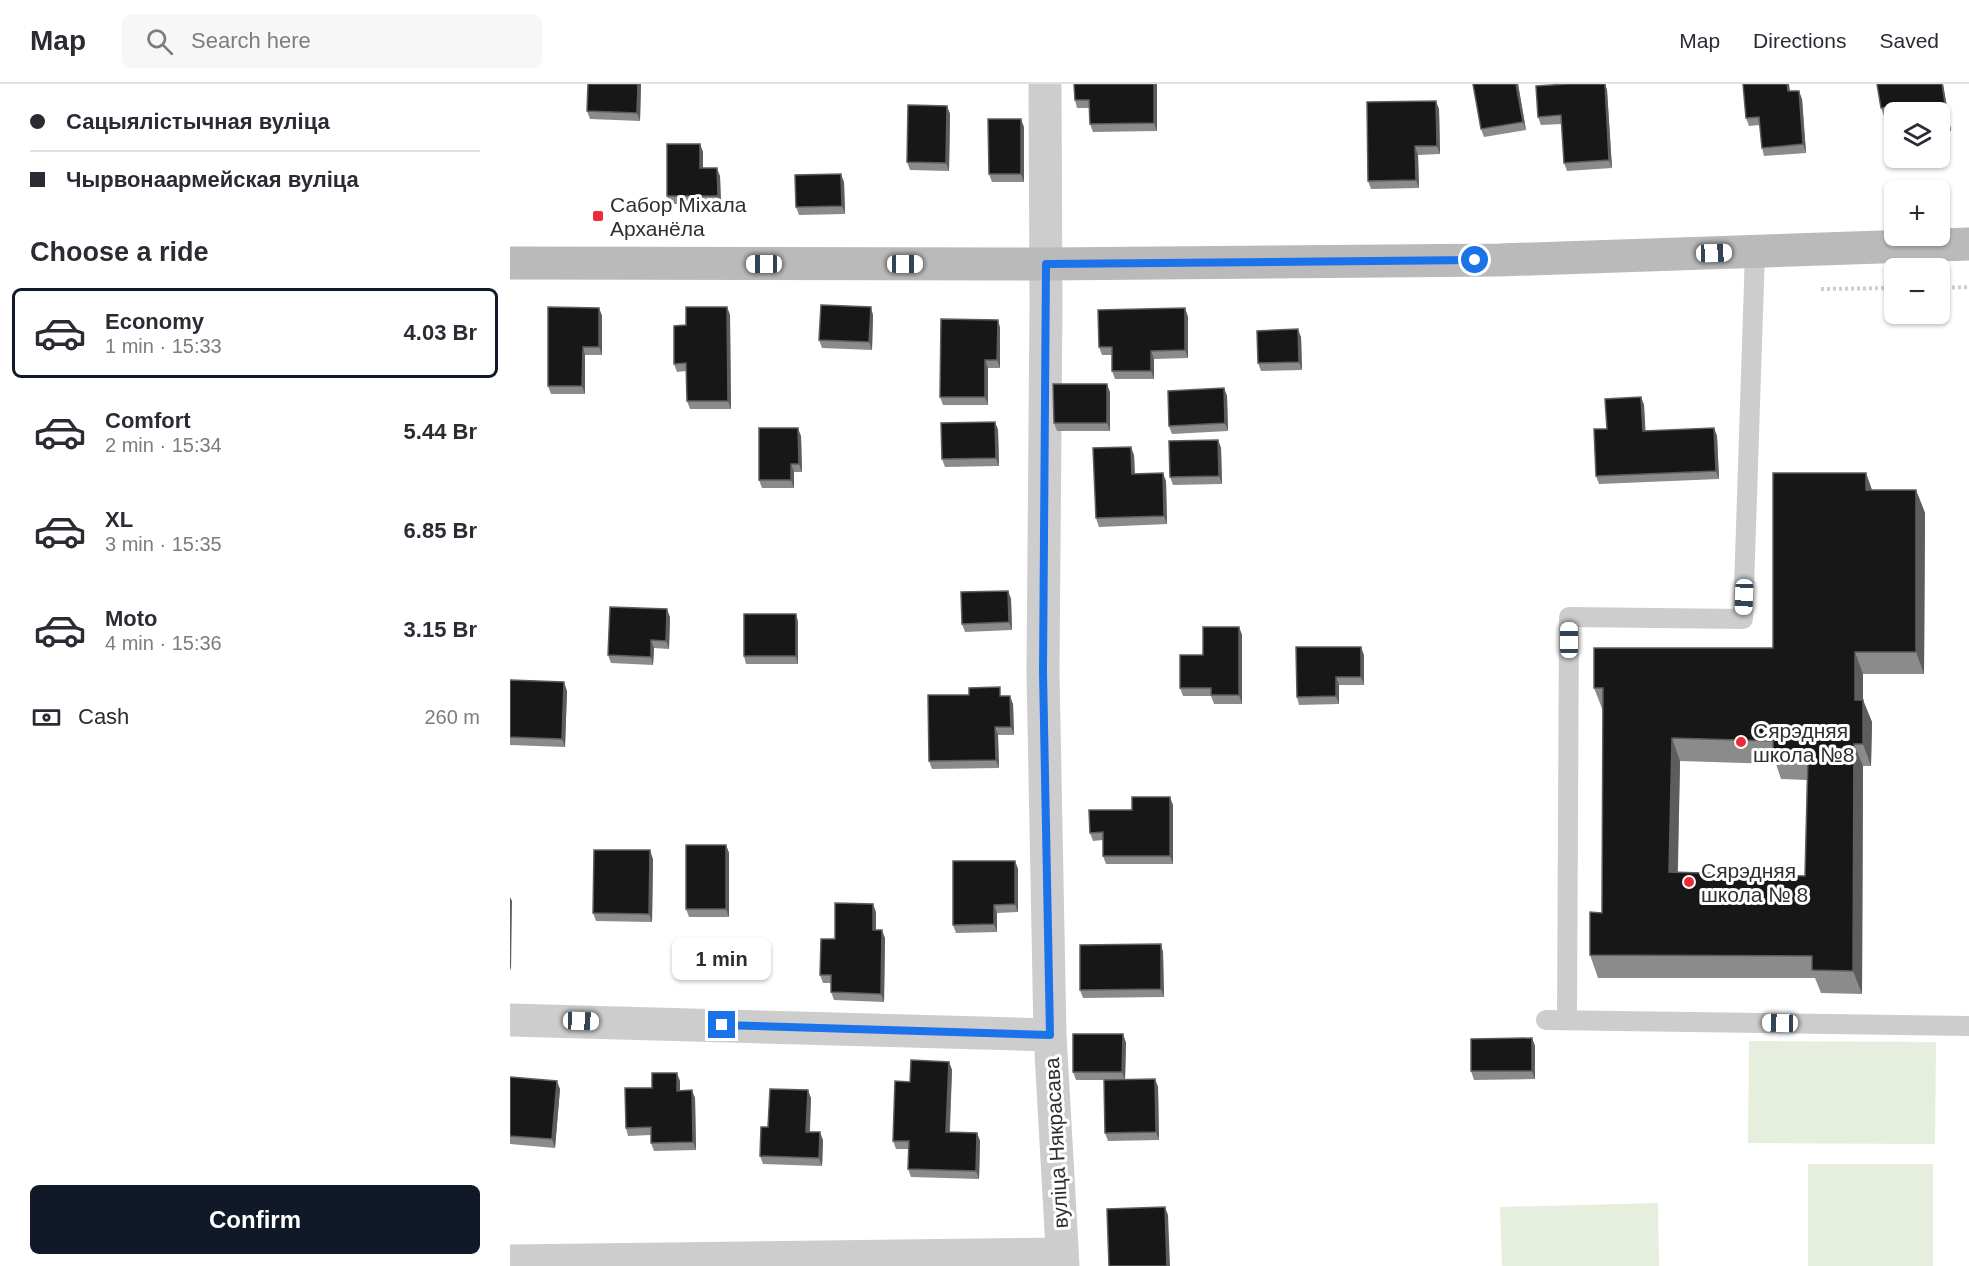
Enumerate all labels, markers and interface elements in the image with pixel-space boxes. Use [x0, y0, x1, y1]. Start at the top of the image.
search box [122, 14, 542, 68]
text: Map [30, 25, 86, 56]
icon: search [143, 25, 176, 58]
text: Search here [191, 28, 311, 53]
text: Map [1679, 29, 1720, 52]
text: Directions [1753, 29, 1846, 52]
text: Saved [1879, 29, 1939, 52]
map controls [1884, 102, 1950, 324]
button: layers [1884, 102, 1950, 168]
text: Сацыялістычная вуліца [66, 109, 330, 134]
text: Чырвонаармейская вуліца [66, 167, 359, 192]
button: + [1884, 180, 1950, 246]
place label: Сабор Міхала Арханёла [610, 193, 747, 240]
marker: Сабор Міхала Арханёла [591, 209, 605, 223]
text: Choose a ride [30, 237, 209, 267]
car [1696, 243, 1732, 263]
route start [1461, 246, 1488, 273]
car [746, 255, 782, 273]
car [887, 255, 923, 273]
button: − [1884, 258, 1950, 324]
icon: car [33, 306, 87, 360]
text: Economy [105, 309, 204, 334]
text: 4.03 Br [404, 320, 477, 345]
text: 1 min · 15:33 [105, 335, 222, 357]
icon: car [33, 405, 87, 459]
text: Comfort [105, 408, 191, 433]
text: 5.44 Br [404, 419, 477, 444]
text: 2 min · 15:34 [105, 434, 222, 456]
icon: car [33, 504, 87, 558]
text: XL [105, 507, 133, 532]
text: 6.85 Br [404, 518, 477, 543]
text: 3 min · 15:35 [105, 533, 222, 555]
car [1734, 579, 1754, 615]
icon: car [33, 603, 87, 657]
text: Moto [105, 606, 158, 631]
text: 3.15 Br [404, 617, 477, 642]
car [1560, 622, 1578, 658]
text: 4 min · 15:36 [105, 632, 222, 654]
icon: cash [30, 701, 63, 734]
text: Cash [78, 704, 129, 729]
text: 260 m [424, 706, 480, 728]
place label: Сярэдняя школа №8 [1753, 719, 1854, 766]
marker: Сярэдняя школа №8 [1734, 735, 1748, 749]
place label: Сярэдняя школа № 8 [1701, 859, 1808, 906]
marker: Сярэдняя школа № 8 [1682, 875, 1696, 889]
callout: 1 min [672, 938, 772, 980]
text: 1 min [695, 948, 748, 970]
car [563, 1011, 599, 1031]
route end [708, 1011, 735, 1038]
car [1762, 1014, 1798, 1032]
street label: вуліца Някрасава [1040, 1057, 1072, 1229]
button: Confirm [30, 1185, 480, 1254]

